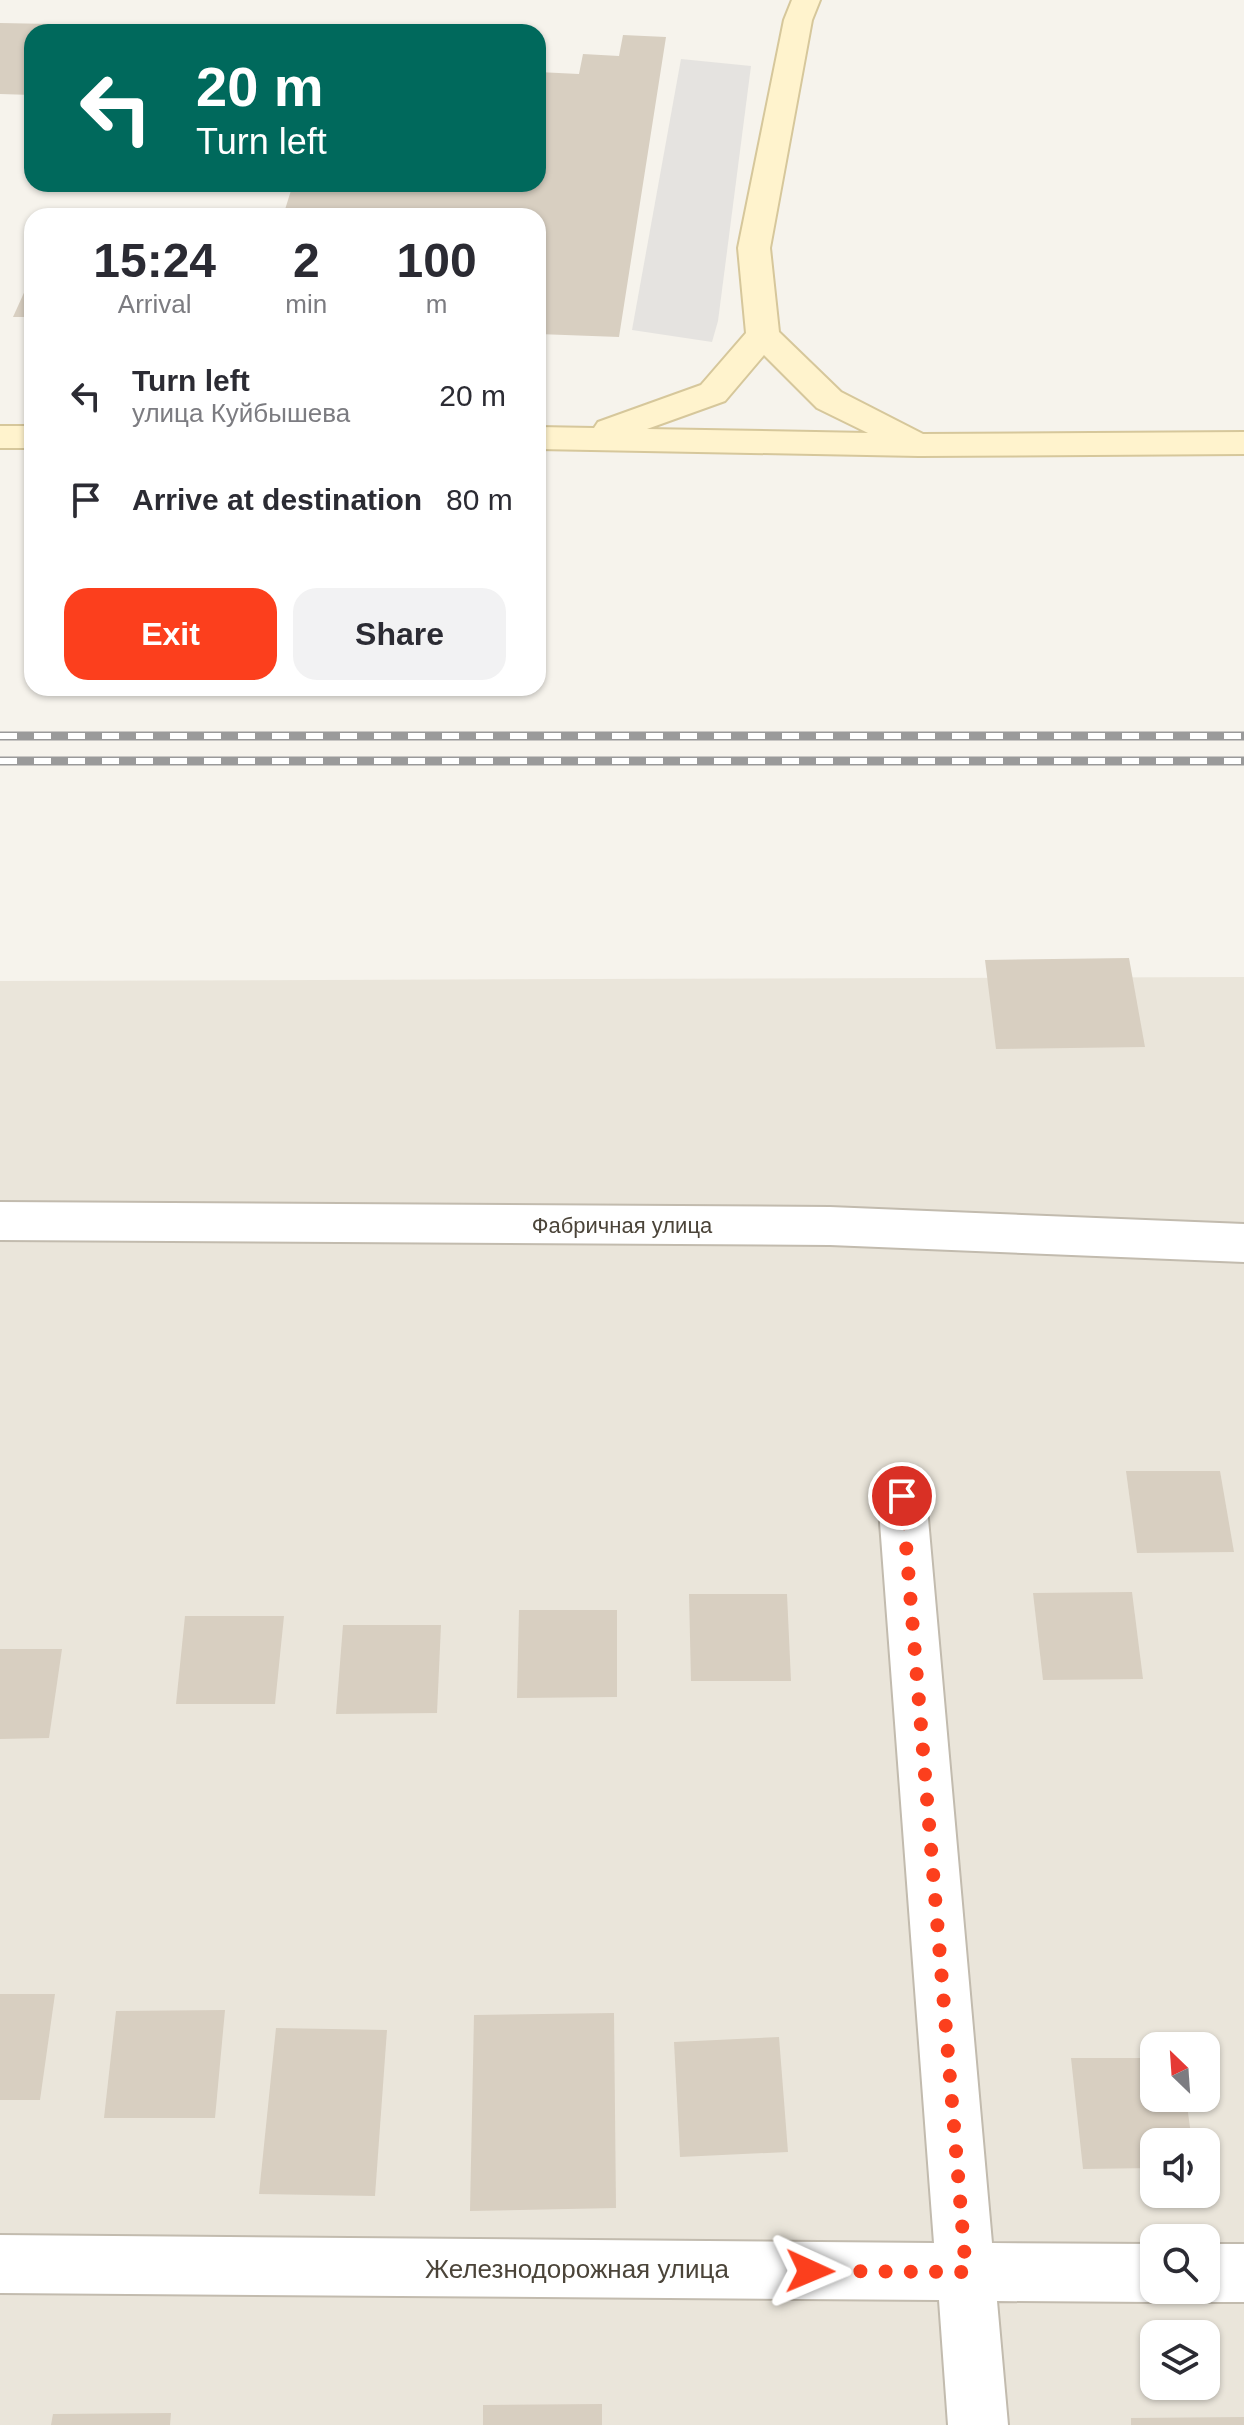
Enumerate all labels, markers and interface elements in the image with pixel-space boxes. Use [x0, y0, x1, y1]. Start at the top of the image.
text: 20 m [196, 55, 324, 118]
icon: left [64, 56, 168, 160]
text: Turn left [196, 121, 327, 162]
text: 15:24 [93, 234, 216, 287]
text: 2 [293, 234, 320, 287]
text: 100 [397, 234, 477, 287]
text: Arrival [118, 289, 192, 319]
text: min [285, 289, 327, 319]
text: m [426, 289, 447, 319]
text: Turn left [132, 364, 250, 397]
icon: left [64, 374, 108, 418]
text: 20 m [439, 379, 506, 412]
text: улица Куйбышева [132, 398, 350, 428]
icon: arrive [64, 478, 108, 522]
text: Arrive at destination [132, 483, 422, 516]
text: 80 m [446, 483, 513, 516]
button: Exit [64, 588, 277, 680]
button: Share [293, 588, 506, 680]
street label: Фабричная улица [532, 1213, 713, 1238]
pin [868, 1462, 936, 1530]
icon: arrive [880, 1474, 924, 1518]
north arrow [1140, 2032, 1220, 2112]
map controls [1140, 2032, 1220, 2400]
button: sound [1140, 2128, 1220, 2208]
button: search [1140, 2224, 1220, 2304]
position arrow [768, 2229, 852, 2313]
street label: Железнодорожная улица [425, 2254, 729, 2284]
button: layers [1140, 2320, 1220, 2400]

